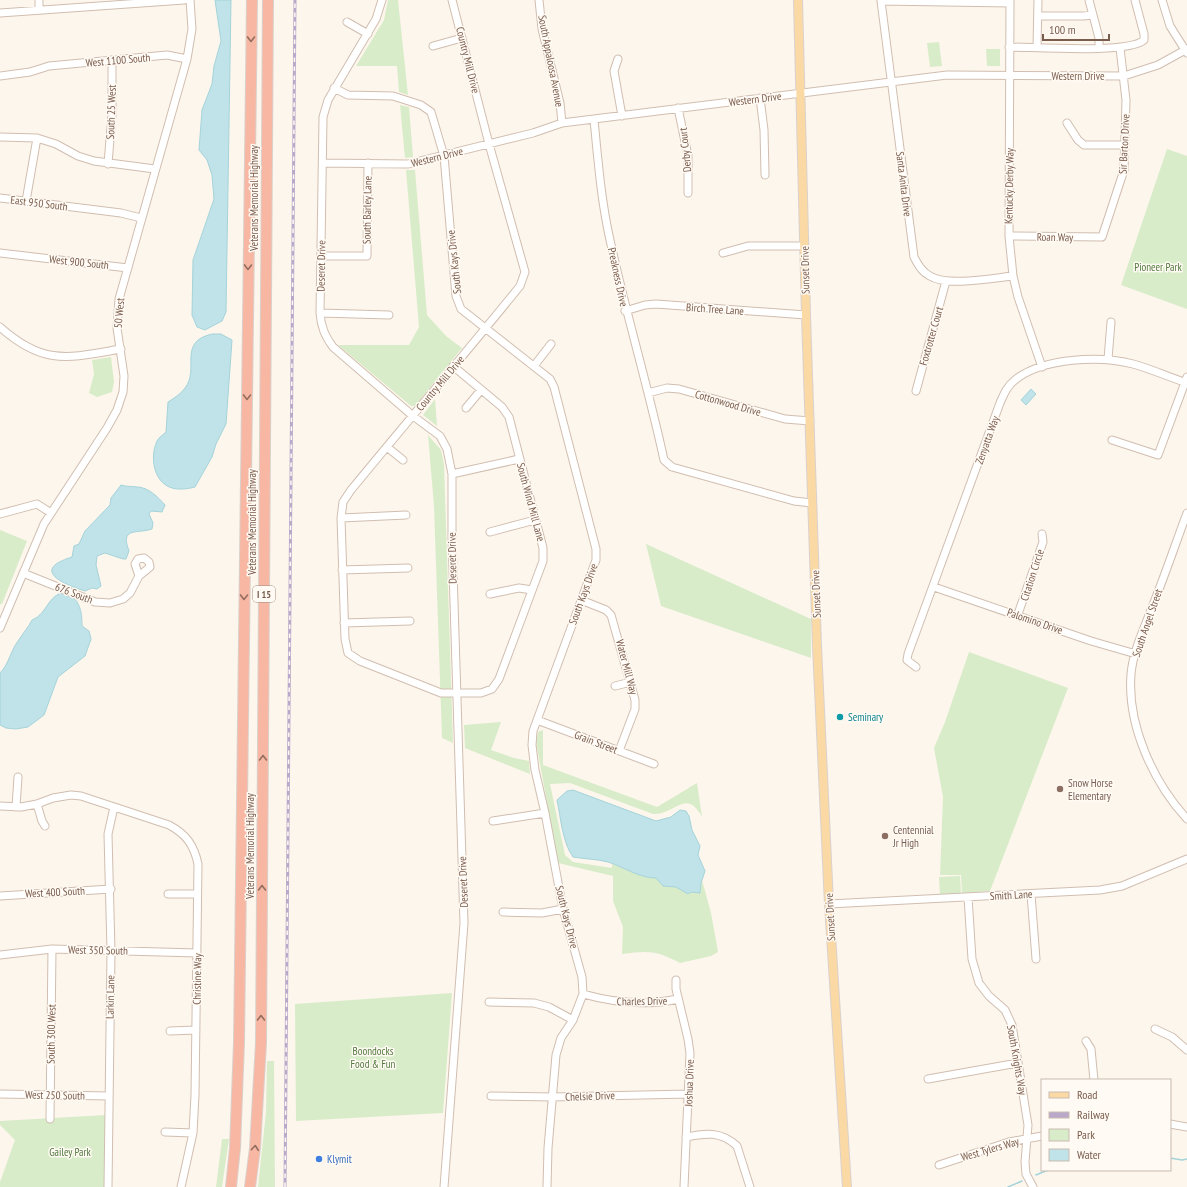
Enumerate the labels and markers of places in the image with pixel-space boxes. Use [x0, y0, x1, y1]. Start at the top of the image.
place label: Seminary [848, 710, 884, 724]
marker: Seminary [835, 712, 845, 722]
place label: Snow Horse Elementary [1068, 776, 1113, 803]
marker: Snow Horse Elementary [1055, 784, 1065, 794]
place label: Centennial Jr High [892, 823, 934, 850]
marker: Centennial Jr High [880, 831, 890, 841]
place label: Klymit [327, 1152, 352, 1166]
marker: Klymit [314, 1154, 324, 1164]

